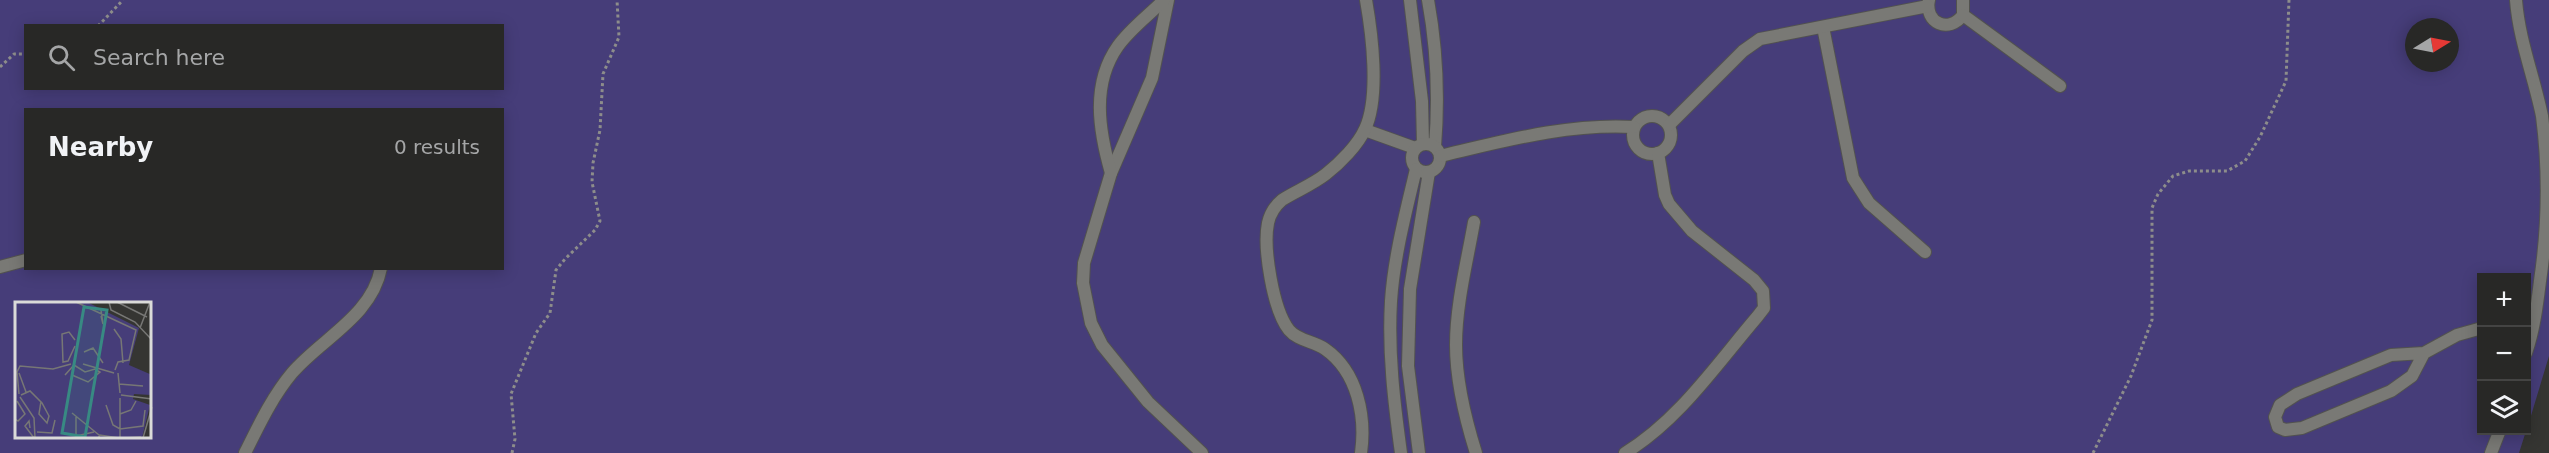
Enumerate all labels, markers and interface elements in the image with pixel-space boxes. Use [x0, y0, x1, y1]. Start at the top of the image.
north arrow [2405, 18, 2459, 72]
search box [24, 24, 504, 90]
icon: search [45, 41, 78, 74]
text: Search here [93, 45, 225, 70]
text: Nearby [48, 132, 153, 162]
text: 0 results [394, 135, 480, 159]
map controls [2477, 273, 2531, 435]
button: + [2477, 273, 2531, 327]
inset map [15, 302, 152, 438]
button: − [2477, 327, 2531, 381]
button: layers [2477, 381, 2531, 435]

